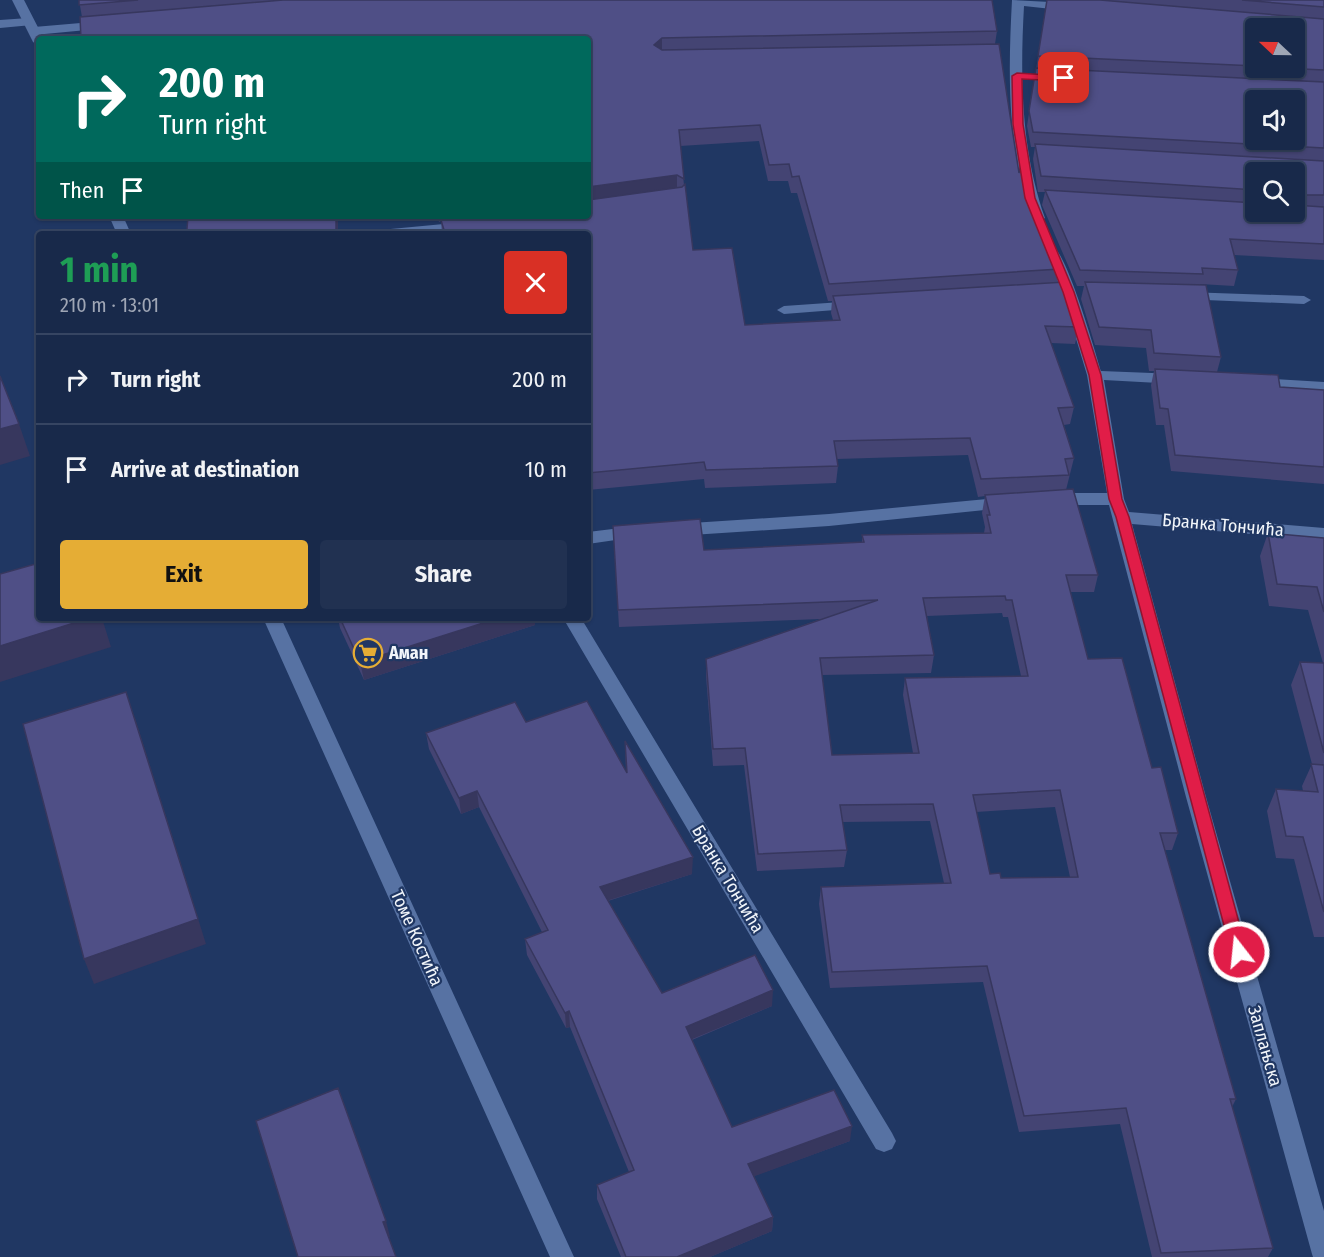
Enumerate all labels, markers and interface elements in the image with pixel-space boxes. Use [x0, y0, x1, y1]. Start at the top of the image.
north arrow [1245, 18, 1305, 78]
map controls [1245, 18, 1305, 222]
pin [1038, 52, 1089, 103]
text: 200 m [159, 58, 265, 108]
icon: right [60, 60, 138, 138]
icon: arrive [1047, 61, 1080, 94]
button: sound [1245, 90, 1305, 150]
text: Turn right [159, 109, 267, 141]
button: search [1245, 162, 1305, 222]
icon: arrive [116, 174, 149, 207]
text: Then [60, 177, 104, 204]
text: 1 min [60, 248, 138, 292]
button: close [504, 251, 567, 314]
text: 210 m · 13:01 [60, 293, 159, 317]
icon: right [60, 363, 93, 396]
text: Turn right [111, 366, 200, 393]
text: 200 m [512, 366, 567, 393]
icon: arrive [60, 453, 93, 486]
text: Arrive at destination [111, 456, 299, 483]
text: 10 m [525, 456, 567, 483]
street label: Бранка Тончића [1161, 509, 1285, 541]
button: Exit [60, 540, 308, 609]
button: Share [320, 540, 567, 609]
supermarket icon: Аман [352, 637, 384, 669]
place label: Аман [388, 642, 428, 664]
street label: Бранка Тончића [687, 821, 769, 937]
street label: Томе Костића [386, 887, 448, 990]
position arrow [1207, 920, 1271, 984]
street label: Заплањска [1243, 1003, 1287, 1089]

